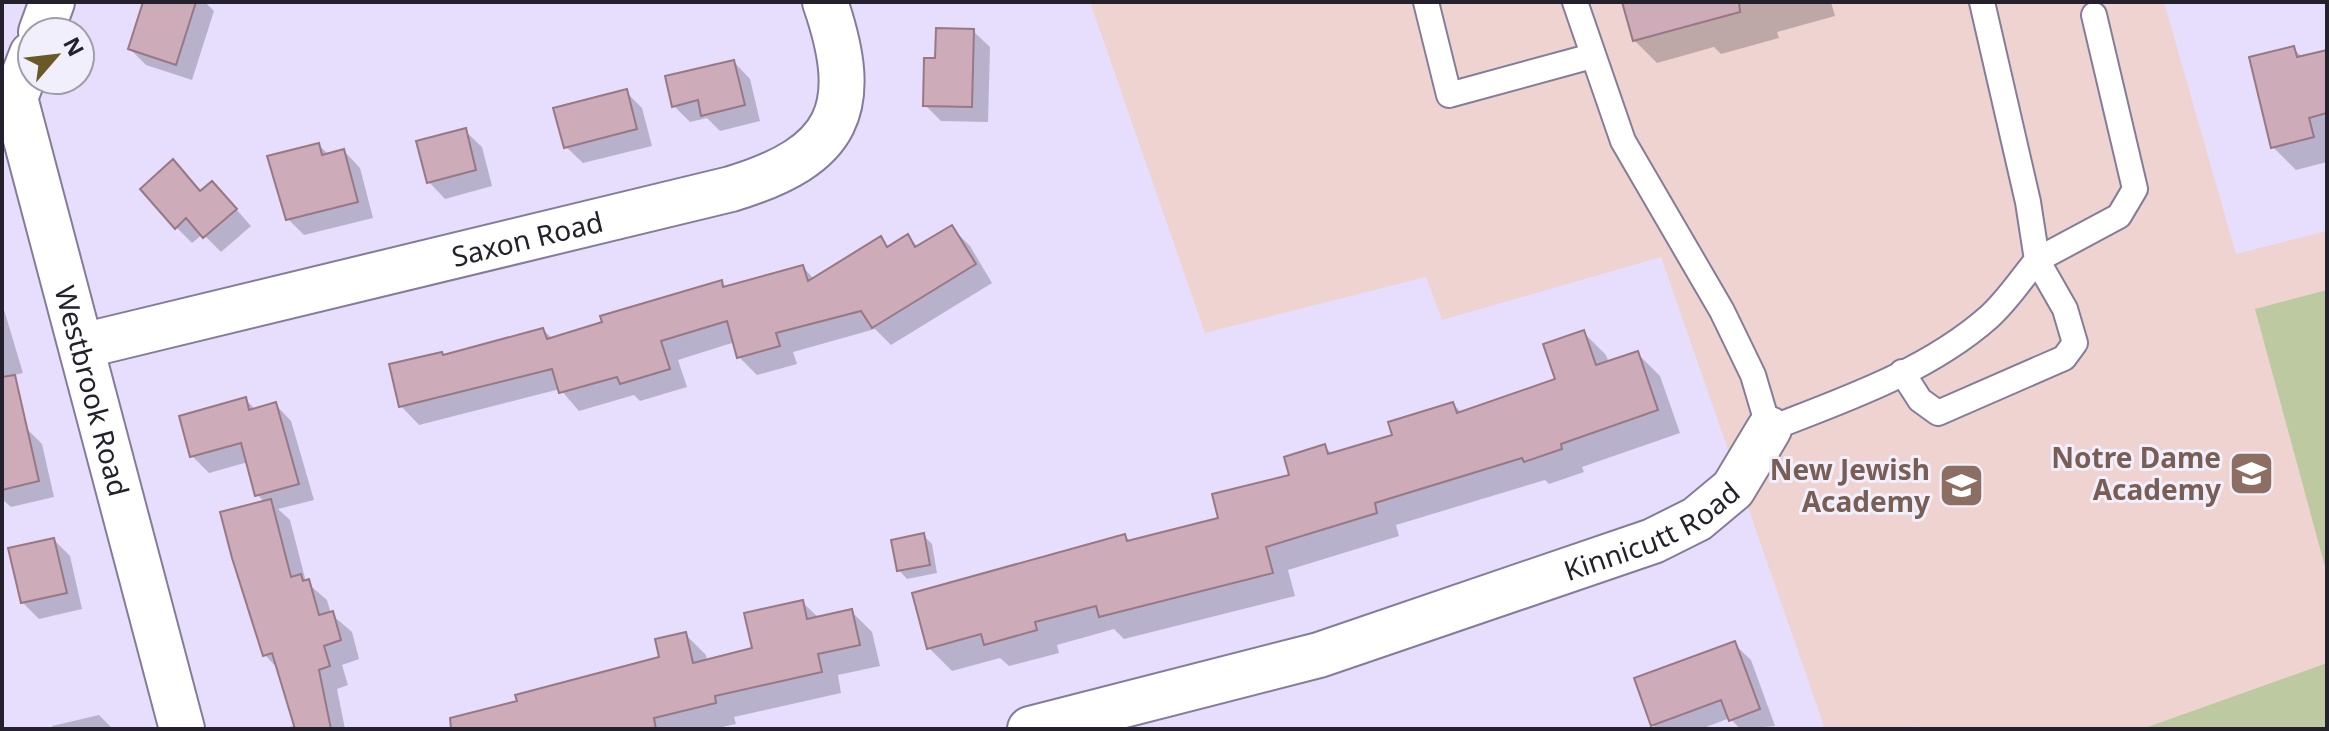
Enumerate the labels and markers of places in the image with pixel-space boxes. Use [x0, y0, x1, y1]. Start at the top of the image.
place label: Notre Dame Academy [2051, 438, 2221, 508]
school or university icon: Notre Dame Academy [2228, 449, 2276, 497]
place label: New Jewish Academy [1770, 450, 1930, 520]
school or university icon: New Jewish Academy [1937, 461, 1985, 509]

